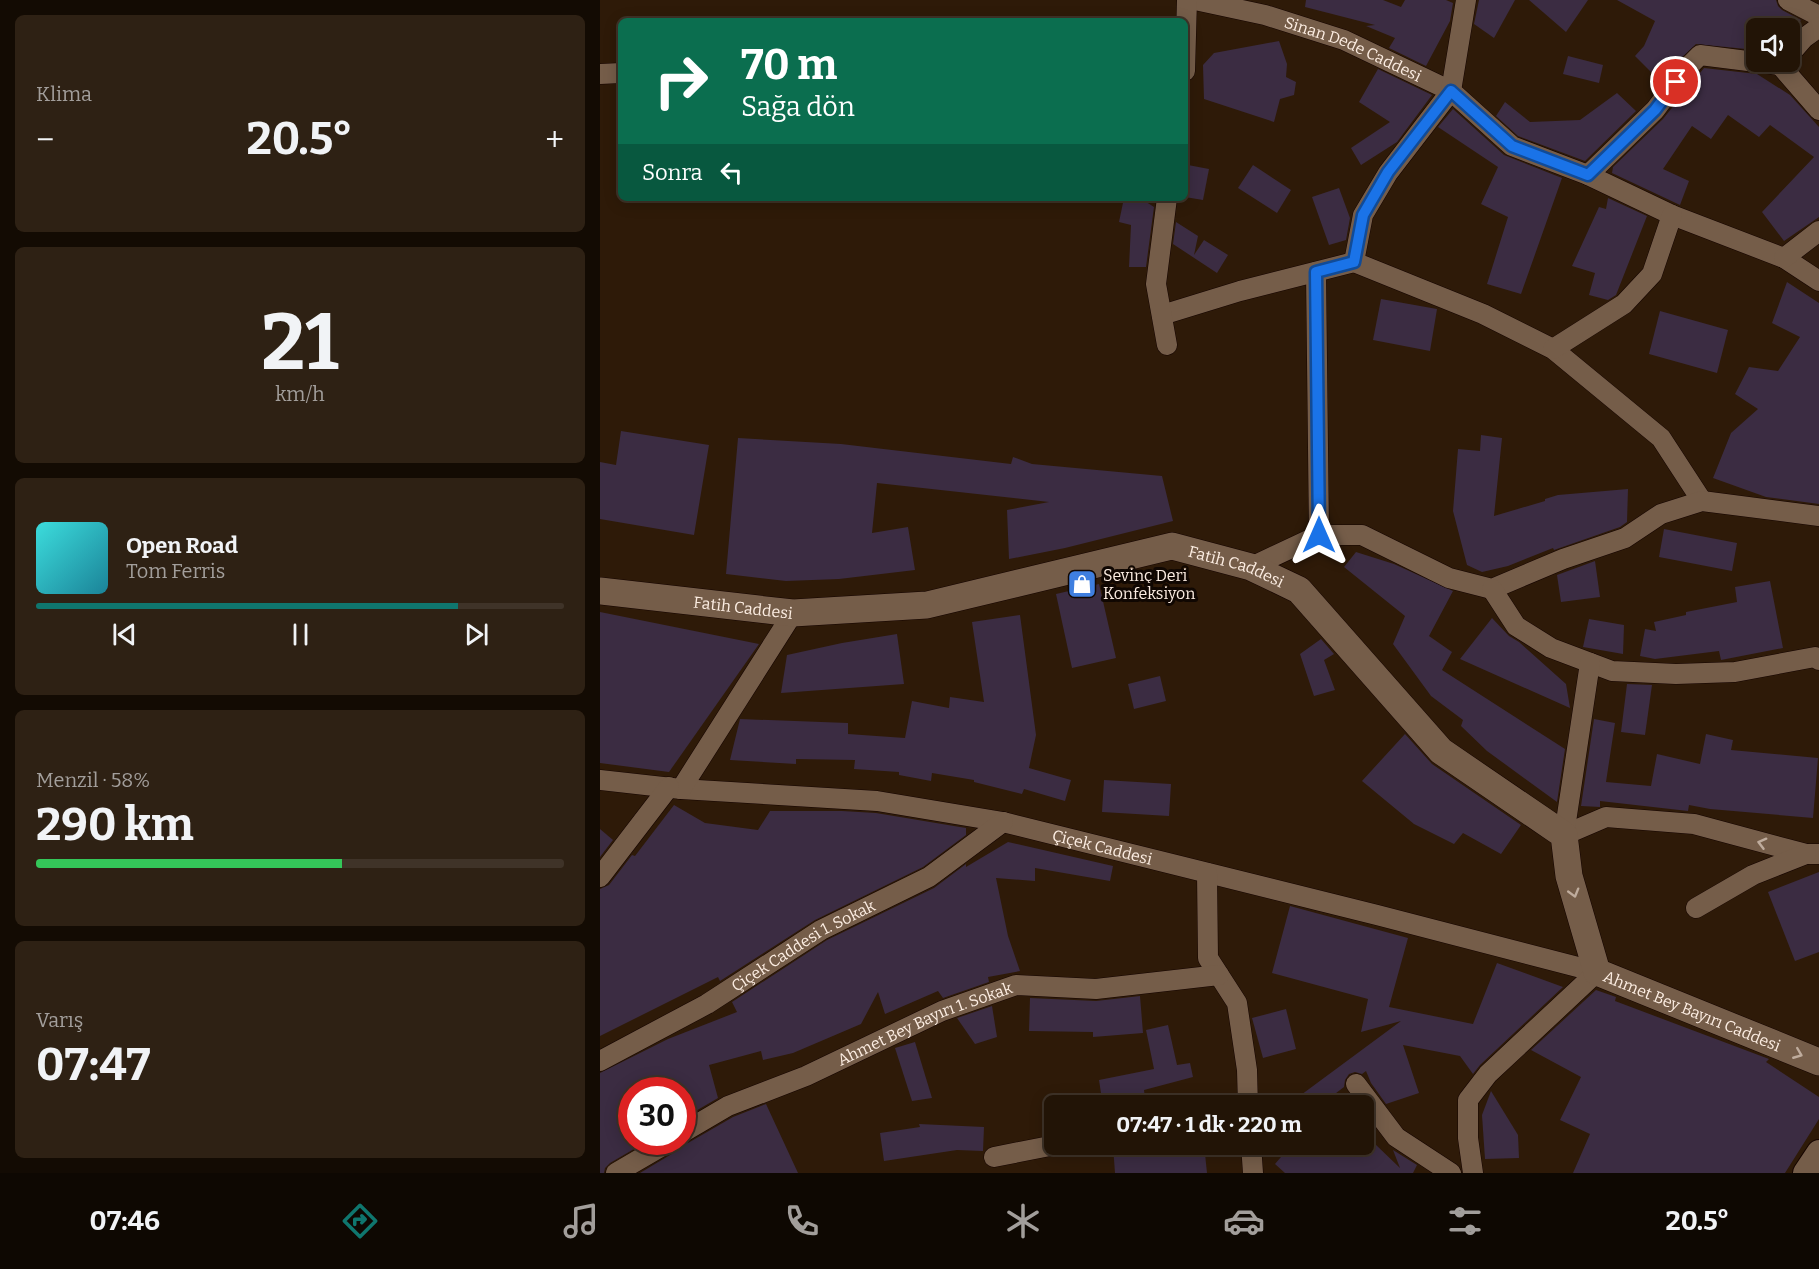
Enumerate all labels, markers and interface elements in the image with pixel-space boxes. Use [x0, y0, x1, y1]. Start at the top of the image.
street label: Sinan Dede Caddesi [1282, 12, 1425, 85]
map controls [1746, 18, 1800, 72]
button: sound [1746, 18, 1800, 72]
text: 70 m [741, 40, 837, 90]
icon: right [642, 42, 720, 120]
pin [1650, 56, 1701, 107]
icon: arrive [1659, 65, 1692, 98]
text: Klima [36, 82, 92, 106]
text: Sağa dön [741, 91, 855, 123]
text: 20.5° [247, 112, 353, 166]
text: − [36, 120, 54, 160]
text: + [545, 120, 564, 160]
icon: left [715, 156, 748, 189]
text: Sonra [642, 159, 703, 186]
text: 21 [261, 296, 339, 390]
text: km/h [275, 382, 325, 406]
position arrow [1287, 503, 1351, 567]
text: Open Road [126, 532, 238, 559]
street label: Fatih Caddesi [1186, 541, 1288, 591]
text: Tom Ferris [126, 559, 225, 583]
place label: Sevinç Deri Konfeksiyon [1103, 566, 1195, 603]
shop icon: Sevinç Deri Konfeksiyon [1066, 568, 1098, 600]
street label: Fatih Caddesi [692, 592, 794, 622]
icon: previous [108, 618, 141, 651]
icon: pause [284, 618, 317, 651]
icon: next [460, 618, 493, 651]
text: Menzil · 58% [36, 768, 150, 792]
text: 290 km [36, 798, 194, 852]
street label: Çiçek Caddesi [1050, 825, 1155, 868]
one-way arrow [1757, 838, 1768, 850]
one-way arrow [1567, 887, 1579, 897]
street label: Çiçek Caddesi 1. Sokak [728, 896, 878, 995]
street label: Ahmet Bey Bayırı Caddesi [1601, 966, 1784, 1055]
street label: Ahmet Bey Bayırı 1. Sokak [834, 978, 1015, 1069]
text: Varış [36, 1008, 83, 1032]
text: 07:47 [36, 1038, 150, 1092]
one-way arrow [1792, 1046, 1803, 1059]
speed limit sign: 30 [618, 1077, 696, 1155]
text: 07:47 · 1 dk · 220 m [1116, 1111, 1302, 1138]
icon: directions [339, 1200, 381, 1242]
icon: music [560, 1200, 602, 1242]
icon: phone [781, 1200, 823, 1242]
icon: climate [1002, 1200, 1044, 1242]
icon: car [1223, 1200, 1265, 1242]
icon: filters [1444, 1200, 1486, 1242]
text: 07:46 [90, 1205, 160, 1237]
text: 20.5° [1666, 1205, 1729, 1237]

